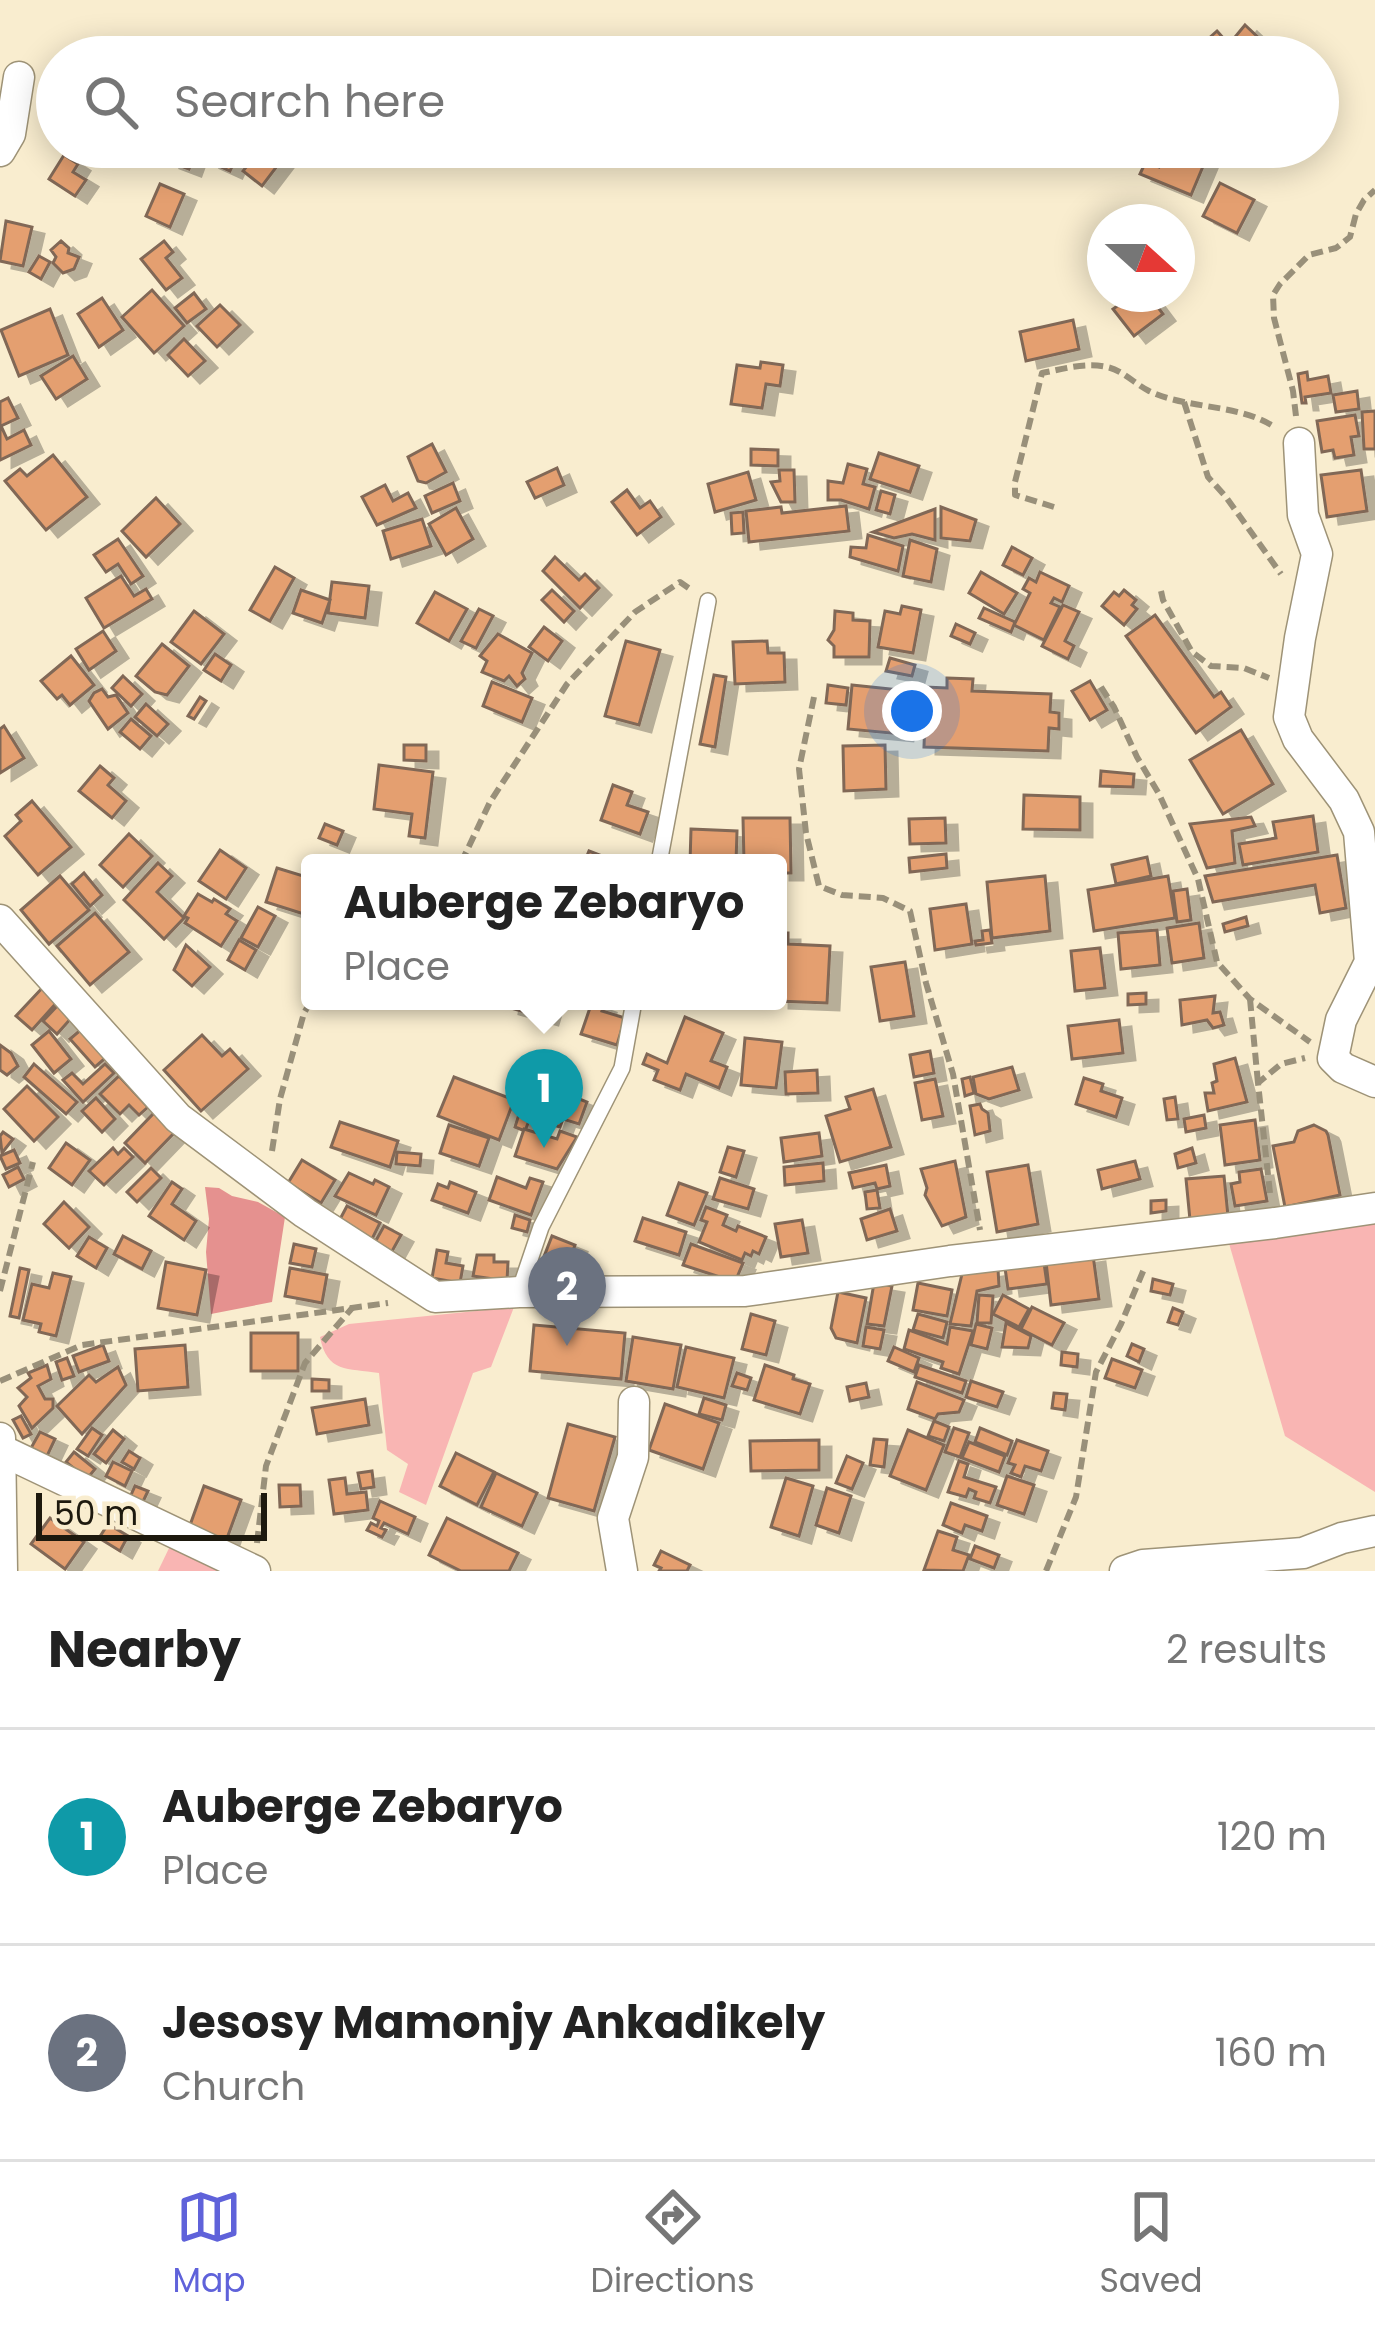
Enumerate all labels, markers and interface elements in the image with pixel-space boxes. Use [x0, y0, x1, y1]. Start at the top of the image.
search box [36, 36, 1339, 168]
icon: search [78, 69, 144, 135]
text: Search here [174, 70, 445, 133]
north arrow [1087, 204, 1195, 312]
your location [882, 681, 942, 741]
popup [301, 854, 787, 1010]
text: Auberge Zebaryo [344, 871, 744, 934]
text: Place [344, 939, 450, 994]
pin: 1 [505, 1049, 583, 1148]
pin: 2 [528, 1247, 606, 1346]
scale bar [36, 1487, 267, 1540]
text: 50 m [54, 1490, 138, 1537]
text: Nearby [48, 1613, 241, 1685]
text: 2 results [1166, 1622, 1327, 1677]
text: Auberge Zebaryo [162, 1775, 563, 1838]
text: 1 [80, 1809, 94, 1864]
text: 120 m [1217, 1809, 1327, 1864]
text: Place [162, 1843, 268, 1898]
text: Jesosy Mamonjy Ankadikely [162, 1991, 825, 2054]
text: 2 [76, 2025, 98, 2080]
text: 160 m [1215, 2025, 1327, 2080]
text: Church [162, 2059, 305, 2114]
tab: Map [173, 2184, 246, 2306]
tab: Directions [591, 2184, 754, 2306]
tab: Saved [1100, 2184, 1202, 2306]

